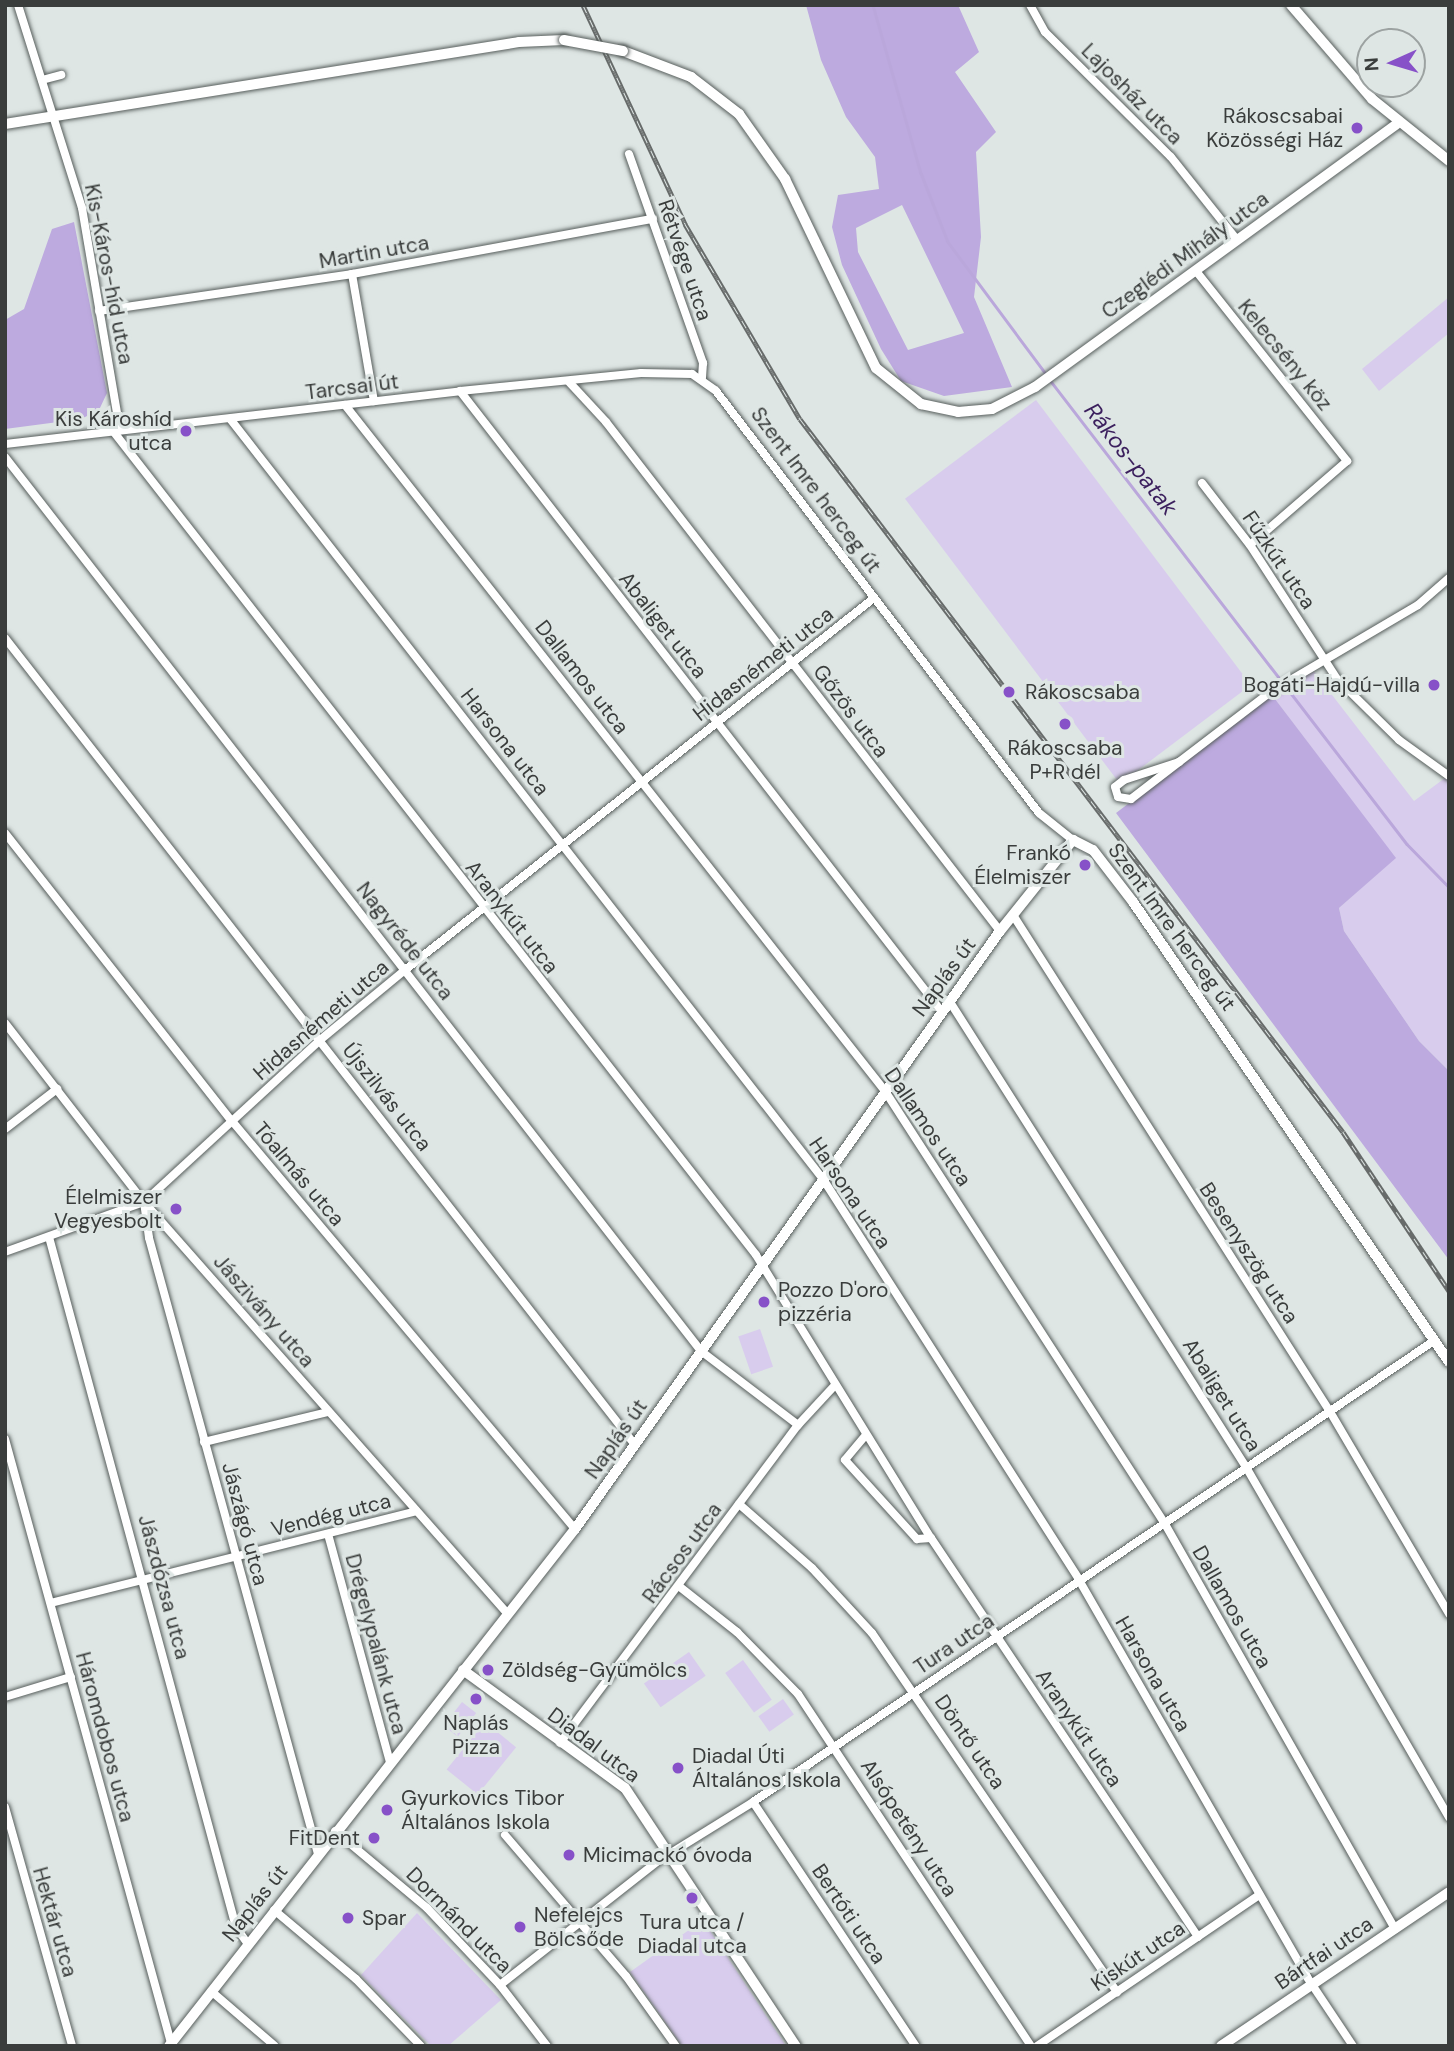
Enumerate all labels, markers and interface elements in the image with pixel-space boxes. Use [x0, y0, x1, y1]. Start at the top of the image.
north arrow [1356, 28, 1426, 98]
street label: Lajosház utca [1076, 38, 1188, 150]
text: N [1359, 57, 1385, 72]
place label: Rákoscsabai Közösségi Ház [1206, 103, 1343, 153]
marker: Rákoscsabai Közösségi Ház [1349, 120, 1365, 136]
street label: Kis-Káros-híd utca [79, 182, 139, 366]
street label: Czeglédi Mihály utca [1097, 186, 1273, 324]
street label: Rétvége utca [653, 196, 717, 324]
street label: Martin utca [317, 230, 431, 274]
street label: Kelecsény köz [1233, 294, 1337, 416]
street label: Tarcsai út [304, 369, 400, 405]
water label: Rákos-patak [1079, 397, 1183, 521]
street label: Szent Imre herceg út [745, 402, 887, 578]
place label: Kis Károshíd utca [55, 406, 172, 456]
marker: Kis Károshíd utca [178, 423, 194, 439]
street label: Fűzkút utca [1237, 506, 1321, 614]
street label: Abaliget utca [614, 567, 712, 683]
street label: Hidasnémeti utca [688, 601, 838, 727]
street label: Dallamos utca [530, 615, 634, 739]
street label: Gőzös utca [808, 660, 894, 762]
place label: Bogáti-Hajdú-villa [1244, 672, 1420, 698]
marker: Bogáti-Hajdú-villa [1426, 677, 1442, 693]
place label: Rákoscsaba [1025, 679, 1140, 705]
marker: Rákoscsaba [999, 682, 1019, 702]
street label: Harsona utca [455, 683, 555, 801]
marker: Rákoscsaba P+R dél [1057, 716, 1073, 732]
place label: Rákoscsaba P+R dél [1008, 735, 1122, 785]
street label: Szent Imre herceg út [1103, 838, 1241, 1016]
place label: Frankó Élelmiszer [974, 840, 1071, 890]
street label: Aranykút utca [460, 856, 564, 978]
marker: Frankó Élelmiszer [1077, 857, 1093, 873]
street label: Nagyréde utca [351, 877, 459, 1005]
street label: Naplás út [907, 933, 981, 1021]
street label: Hidasnémeti utca [248, 954, 394, 1086]
street label: Újszilvás utca [337, 1038, 437, 1156]
street label: Dallamos utca [879, 1063, 977, 1191]
street label: Tóalmás utca [248, 1117, 350, 1231]
street label: Harsona utca [803, 1132, 897, 1254]
street label: Besenyszög utca [1194, 1178, 1304, 1328]
place label: Élelmiszer Vegyesbolt [54, 1184, 162, 1234]
marker: Élelmiszer Vegyesbolt [168, 1201, 184, 1217]
street label: Jászivány utca [208, 1249, 320, 1373]
place label: Pozzo D'oro pizzéria [778, 1277, 888, 1327]
marker: Pozzo D'oro pizzéria [756, 1294, 772, 1310]
street label: Abaliget utca [1177, 1334, 1267, 1456]
street label: Naplás út [579, 1394, 653, 1484]
street label: Jászágó utca [216, 1460, 274, 1588]
street label: Vendég utca [269, 1488, 393, 1542]
street label: Rácsos utca [637, 1498, 727, 1608]
street label: Jászdózsa utca [133, 1512, 195, 1662]
street label: Dallamos utca [1187, 1541, 1277, 1673]
street label: Drégelypalánk utca [340, 1551, 412, 1737]
street label: Tura utca [909, 1608, 999, 1680]
street label: Harsona utca [1110, 1612, 1196, 1736]
street label: Háromdobos utca [70, 1649, 140, 1825]
place label: Zöldség-Gyümölcs [502, 1657, 687, 1683]
marker: Zöldség-Gyümölcs [480, 1662, 496, 1678]
street label: Aranykút utca [1030, 1664, 1128, 1792]
street label: Döntő utca [929, 1690, 1011, 1794]
marker: Naplás Pizza [468, 1691, 484, 1707]
street label: Diadal utca [543, 1702, 645, 1788]
place label: Naplás Pizza [443, 1710, 509, 1760]
place label: Diadal Úti Általános Iskola [692, 1743, 841, 1793]
street label: Alsópetény utca [855, 1755, 963, 1901]
marker: Diadal Úti Általános Iskola [670, 1760, 686, 1776]
place label: Gyurkovics Tibor Általános Iskola [401, 1785, 565, 1835]
marker: Gyurkovics Tibor Általános Iskola [379, 1802, 395, 1818]
place label: FitDent [289, 1825, 360, 1851]
marker: FitDent [366, 1830, 382, 1846]
place label: Micimackó óvoda [583, 1842, 752, 1868]
marker: Micimackó óvoda [561, 1847, 577, 1863]
street label: Naplás út [217, 1859, 293, 1947]
street label: Bertóti utca [807, 1859, 891, 1969]
street label: Dormánd utca [401, 1862, 517, 1978]
street label: Hektár utca [27, 1864, 83, 1980]
marker: Tura utca / Diadal utca [684, 1890, 700, 1906]
place label: Nefelejcs Bölcsőde [534, 1902, 624, 1952]
place label: Spar [362, 1905, 407, 1931]
place label: Tura utca / Diadal utca [637, 1909, 747, 1959]
marker: Spar [340, 1910, 356, 1926]
street label: Bártfai utca [1270, 1911, 1378, 1995]
street label: Kiskút utca [1086, 1915, 1190, 1997]
marker: Nefelejcs Bölcsőde [512, 1919, 528, 1935]

